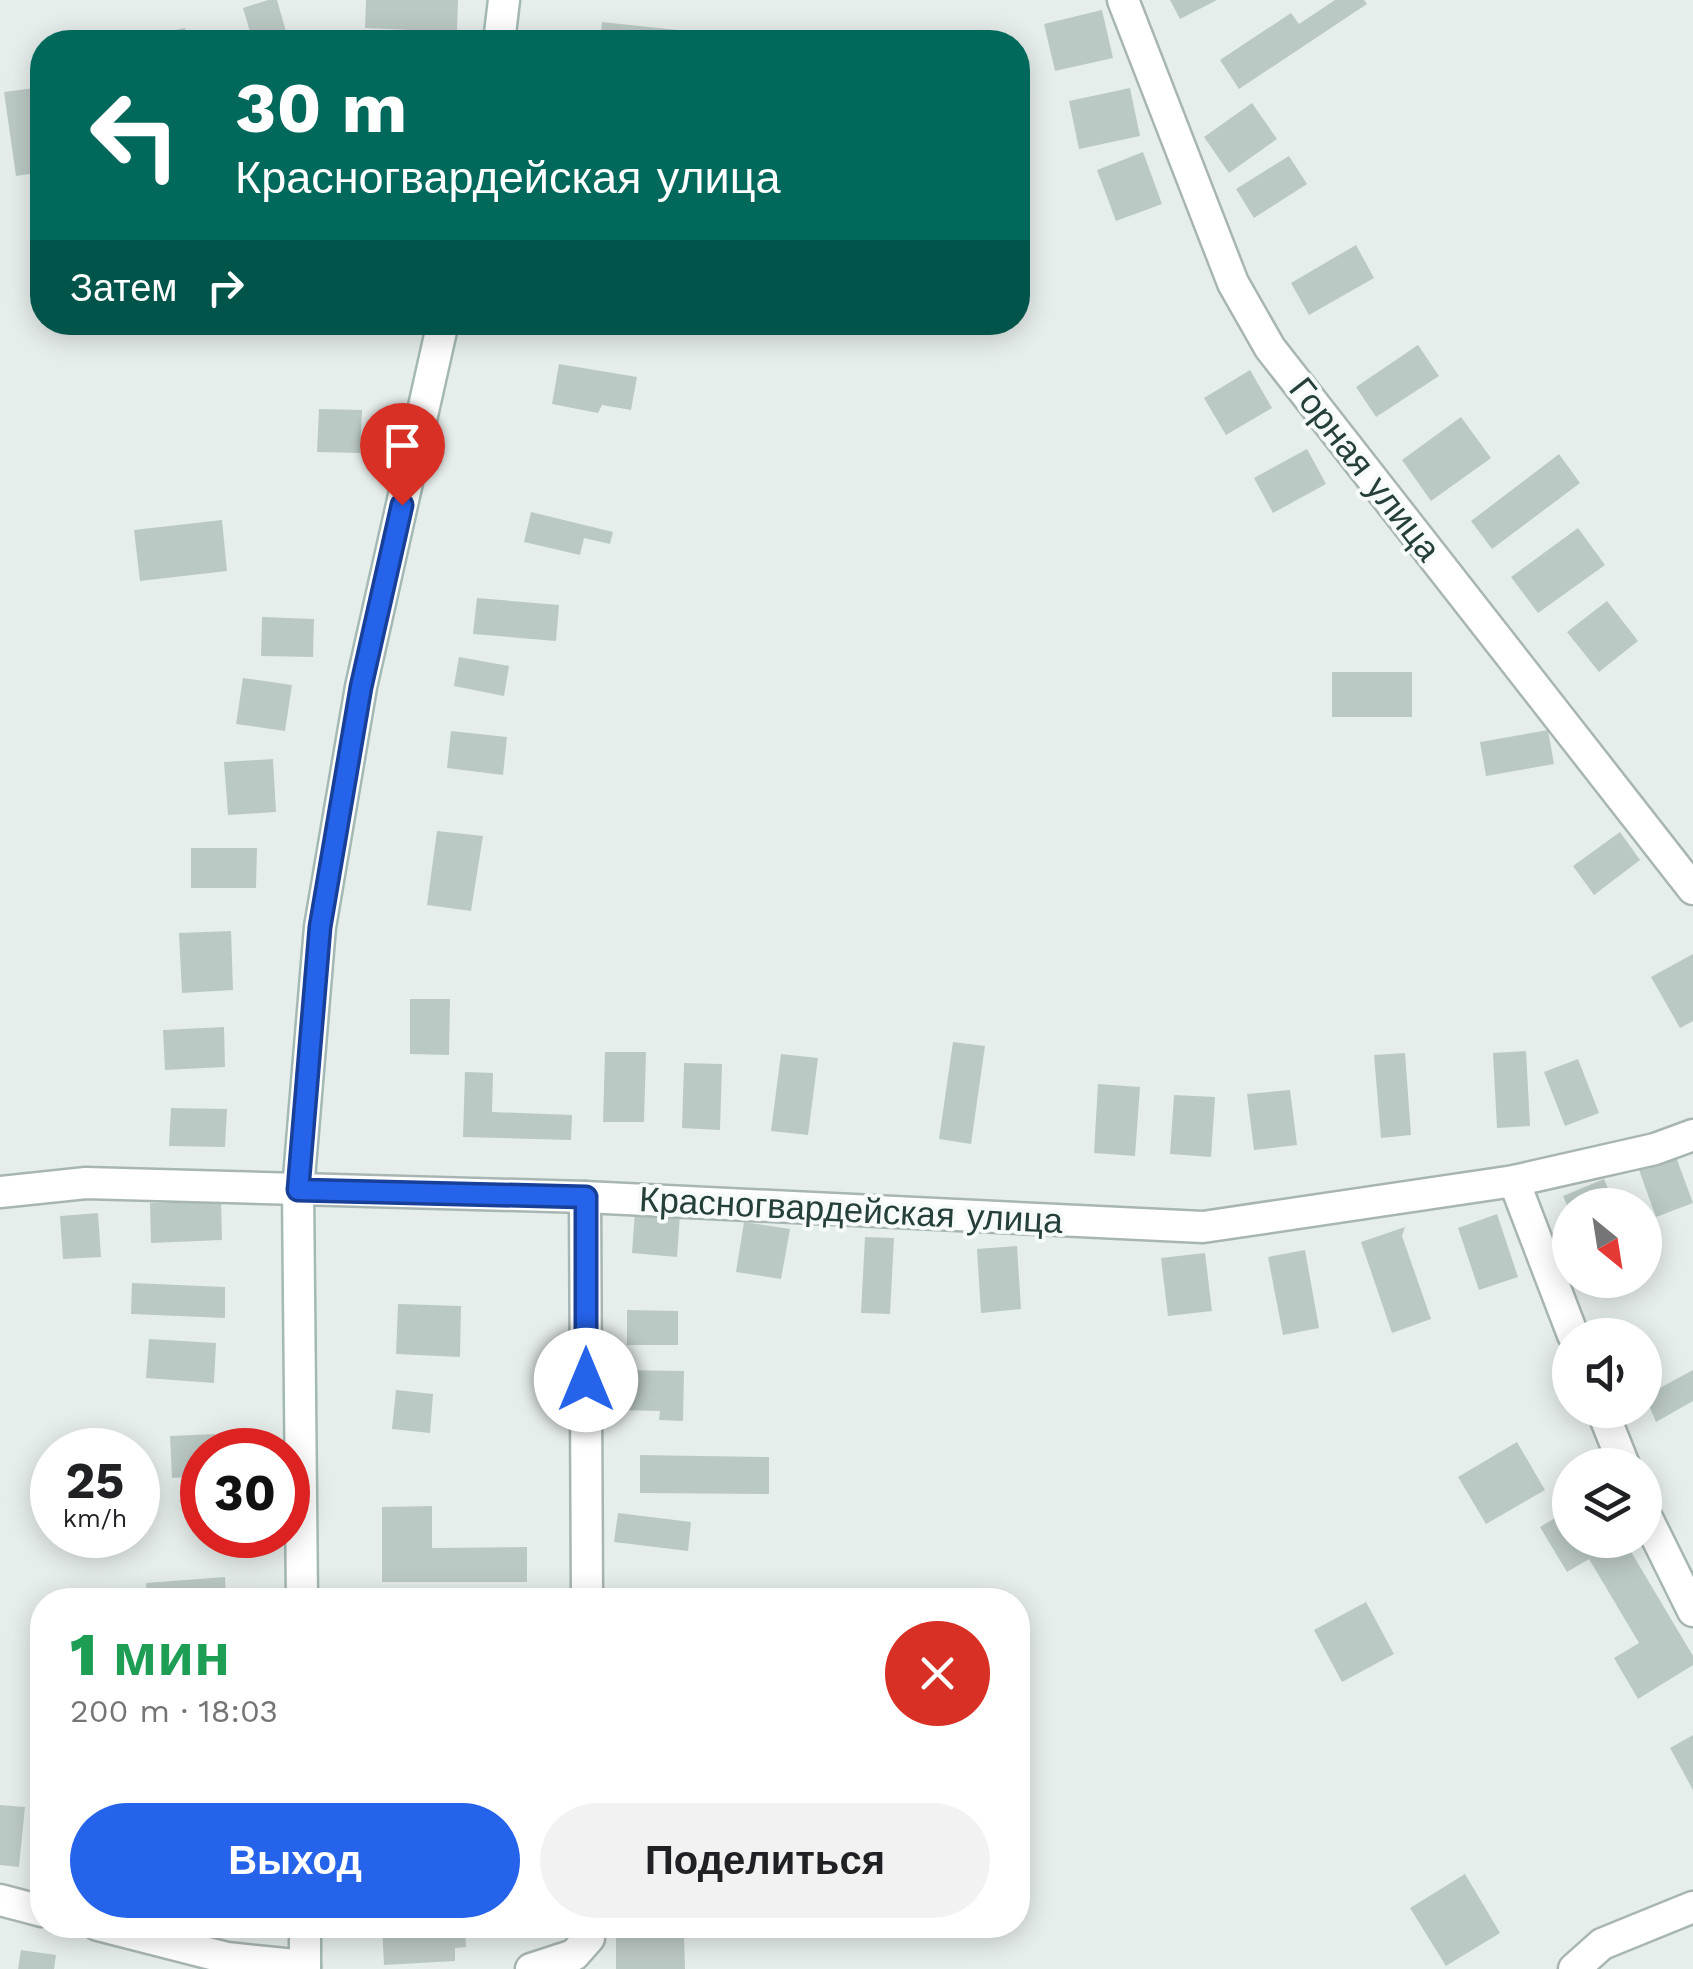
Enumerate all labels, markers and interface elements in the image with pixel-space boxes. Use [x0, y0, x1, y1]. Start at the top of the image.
text: 30 m [235, 67, 407, 149]
icon: left [70, 70, 200, 200]
text: Красногвардейская улица [235, 151, 781, 204]
icon: right [198, 260, 253, 315]
text: Затем [70, 266, 178, 310]
street label: Горная улица [1280, 369, 1450, 570]
pin [360, 403, 445, 506]
icon: arrive [375, 418, 430, 473]
street label: Красногвардейская улица [638, 1178, 1064, 1242]
north arrow [1552, 1188, 1662, 1298]
map controls [1552, 1188, 1662, 1558]
button: sound [1552, 1318, 1662, 1428]
position arrow [534, 1328, 638, 1432]
speed limit sign: 30 [180, 1428, 310, 1558]
button: layers [1552, 1448, 1662, 1558]
text: 25 [66, 1451, 124, 1510]
text: km/h [63, 1504, 127, 1533]
text: 1 мин [70, 1619, 230, 1690]
button: close [885, 1621, 990, 1726]
text: 200 m · 18:03 [70, 1692, 278, 1730]
button: Выход [70, 1803, 520, 1918]
button: Поделиться [540, 1803, 990, 1918]

